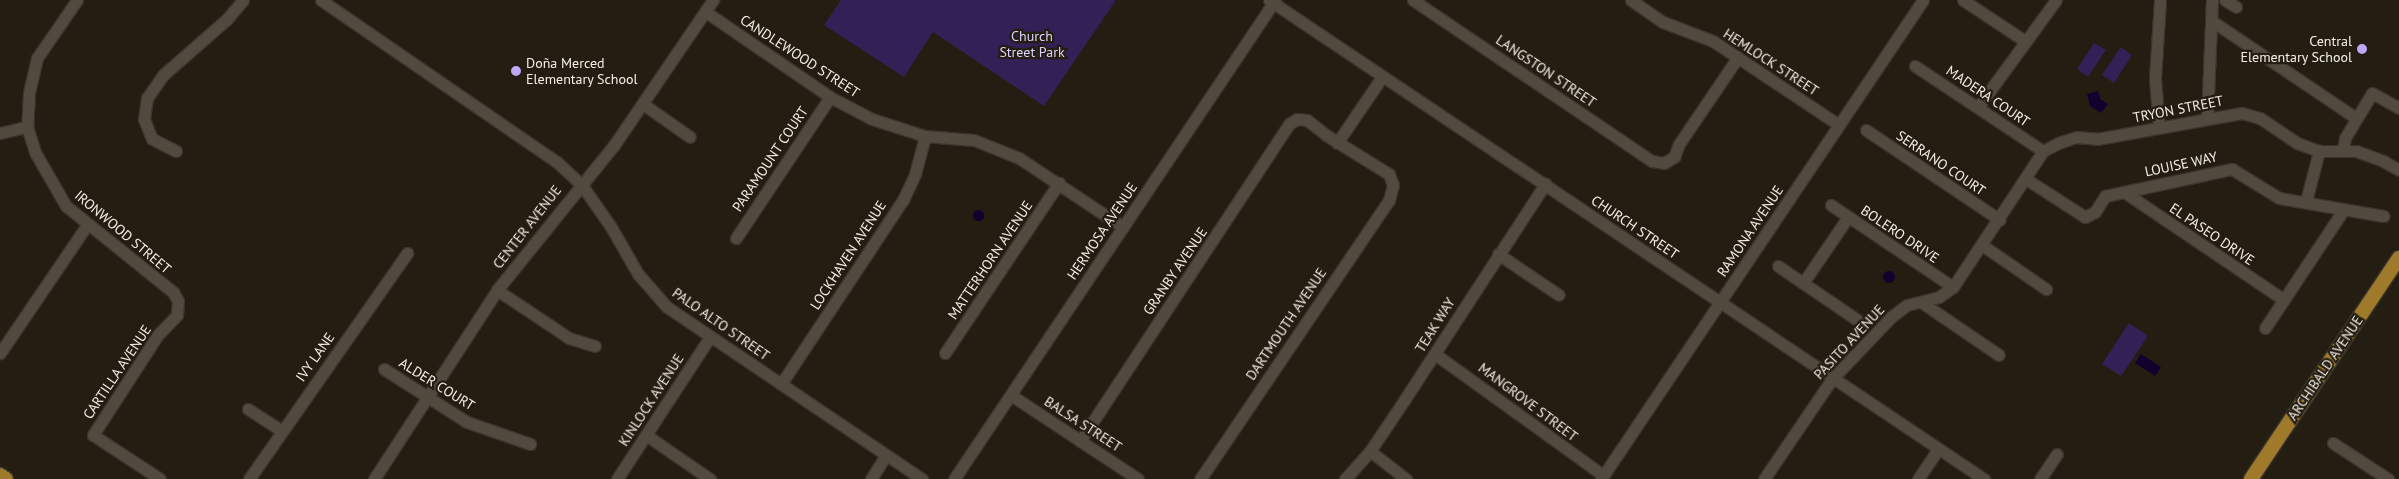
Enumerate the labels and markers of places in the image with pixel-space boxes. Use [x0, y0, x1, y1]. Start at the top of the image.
place label: Central Elementary School [2240, 33, 2352, 65]
marker: Central Elementary School [2356, 43, 2368, 55]
place label: Doña Merced Elementary School [526, 55, 638, 88]
marker: Doña Merced Elementary School [510, 65, 522, 77]

